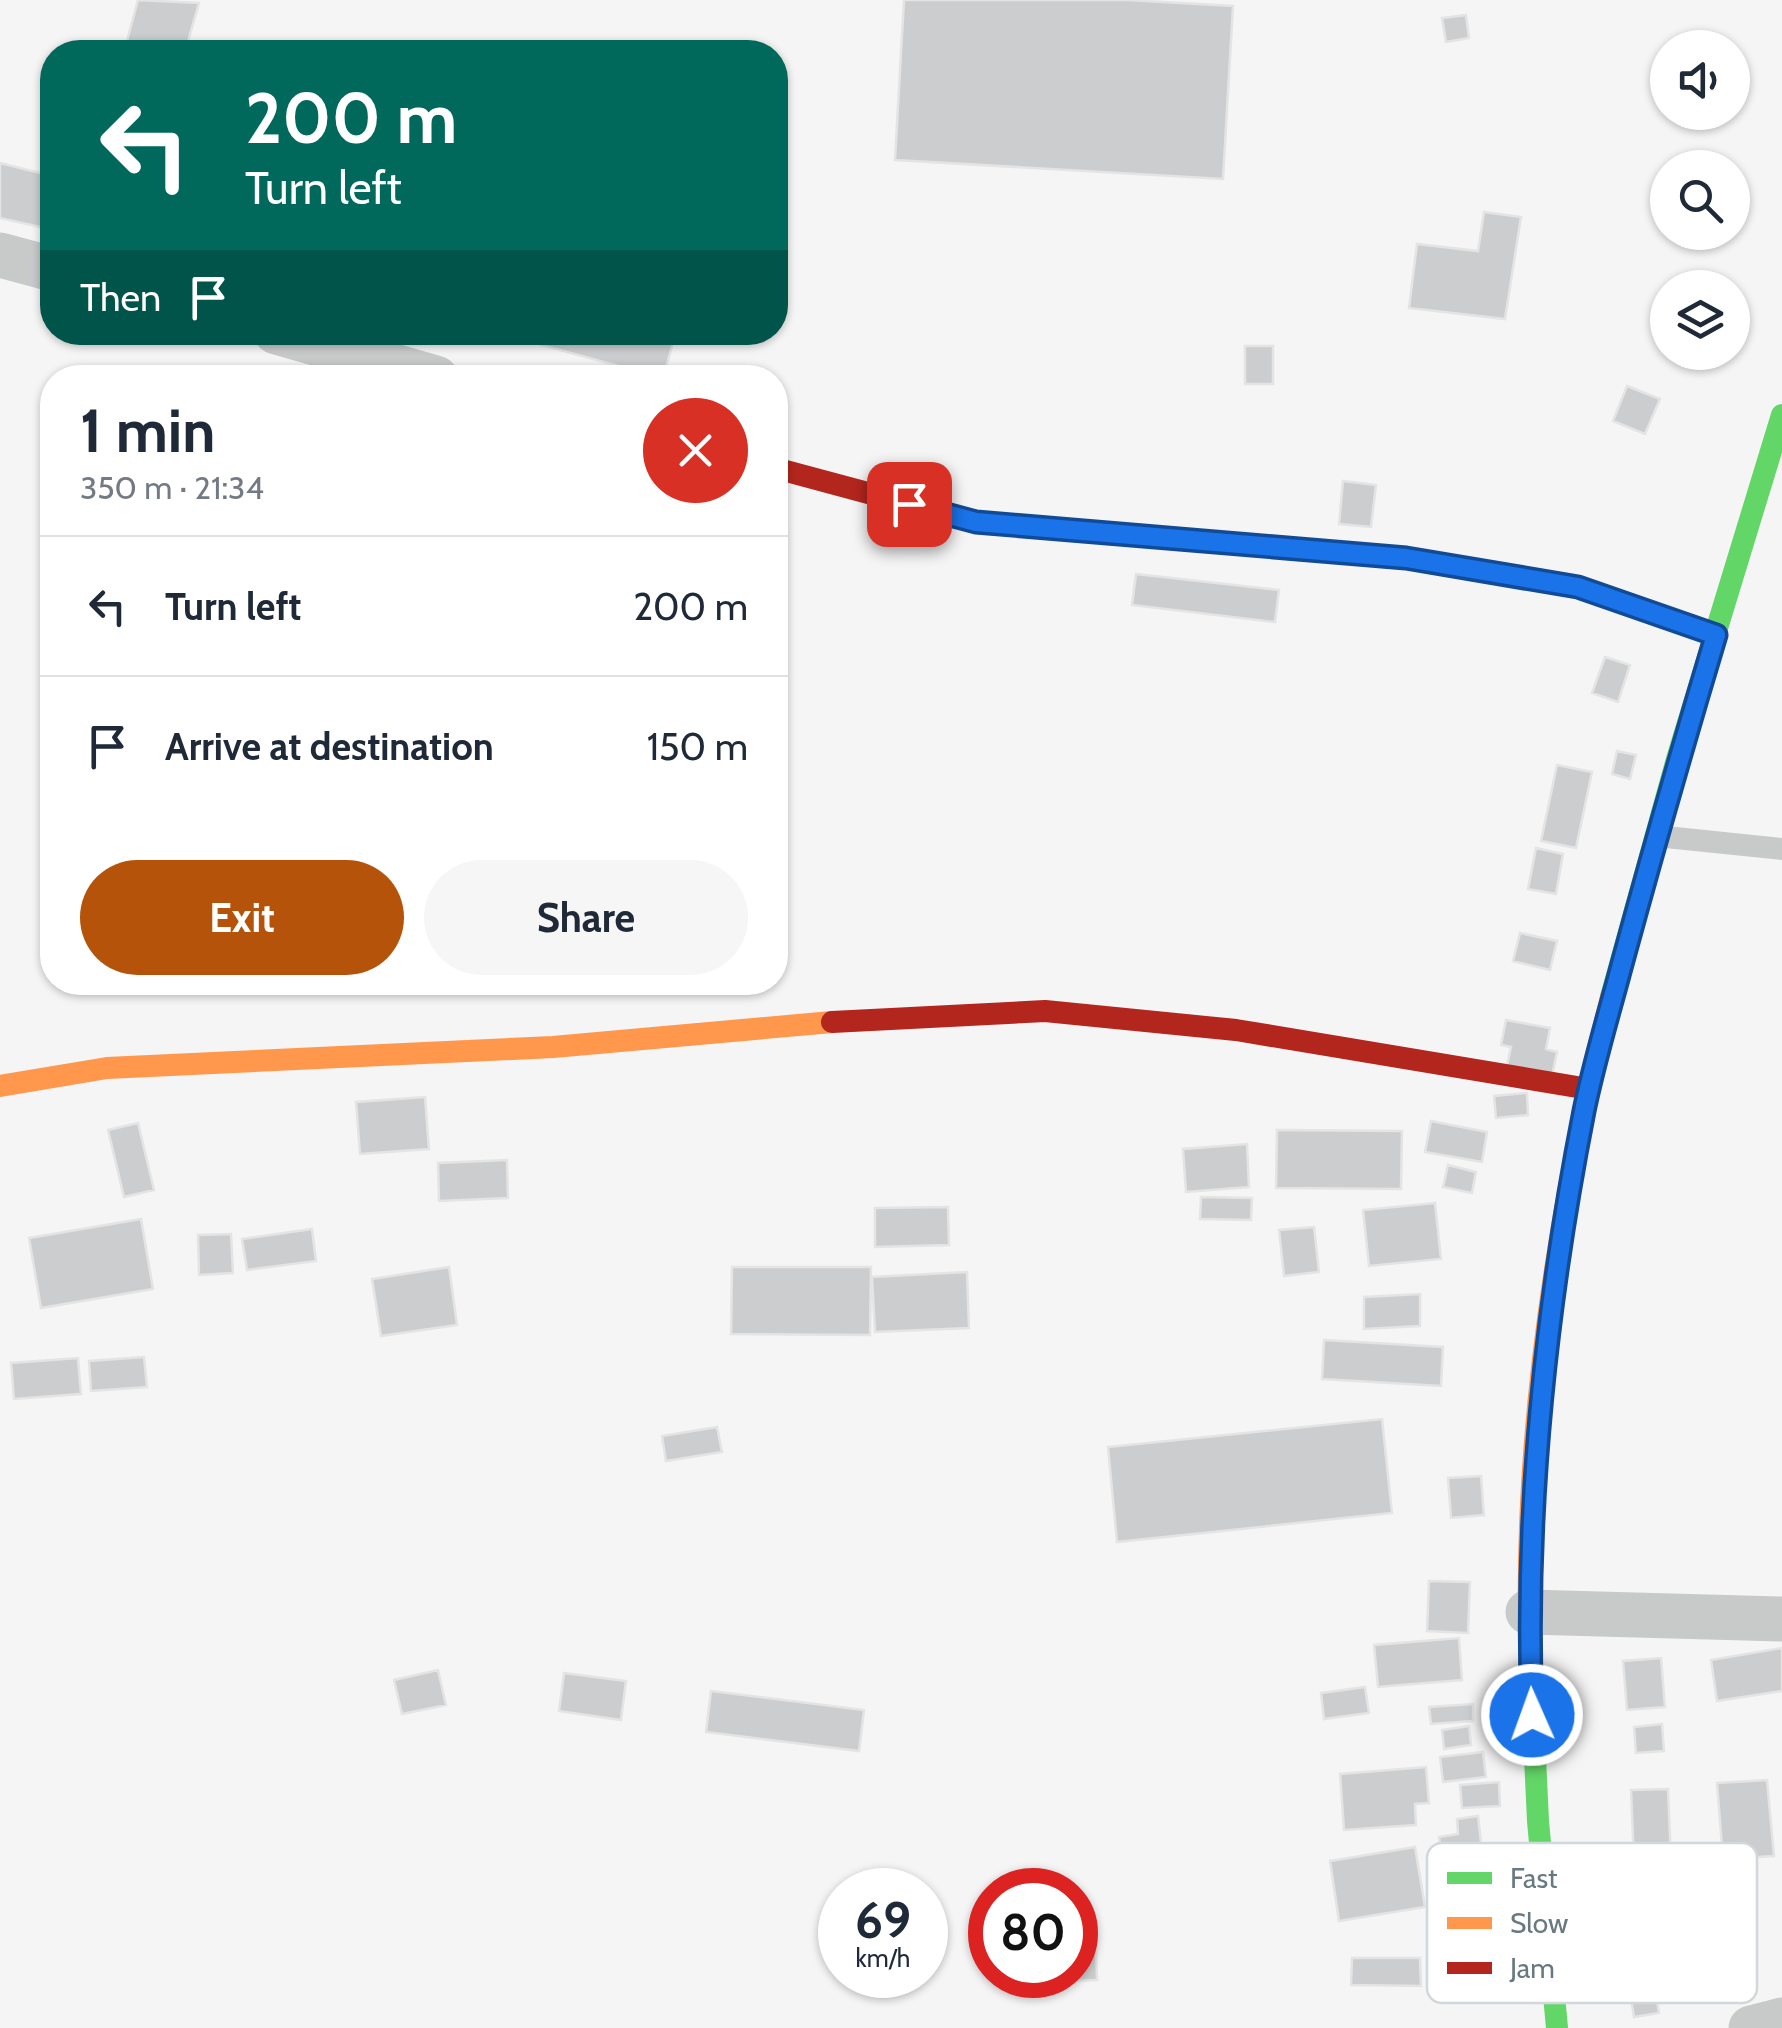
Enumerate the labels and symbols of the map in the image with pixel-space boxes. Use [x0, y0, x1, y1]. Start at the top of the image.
pin [867, 462, 952, 547]
position arrow [1480, 1663, 1584, 1767]
legend [1427, 1843, 1757, 2003]
text: Fast [1510, 1861, 1558, 1895]
speed limit sign: 80 [968, 1868, 1098, 1998]
text: Slow [1510, 1906, 1568, 1940]
text: Jam [1509, 1951, 1555, 1985]

